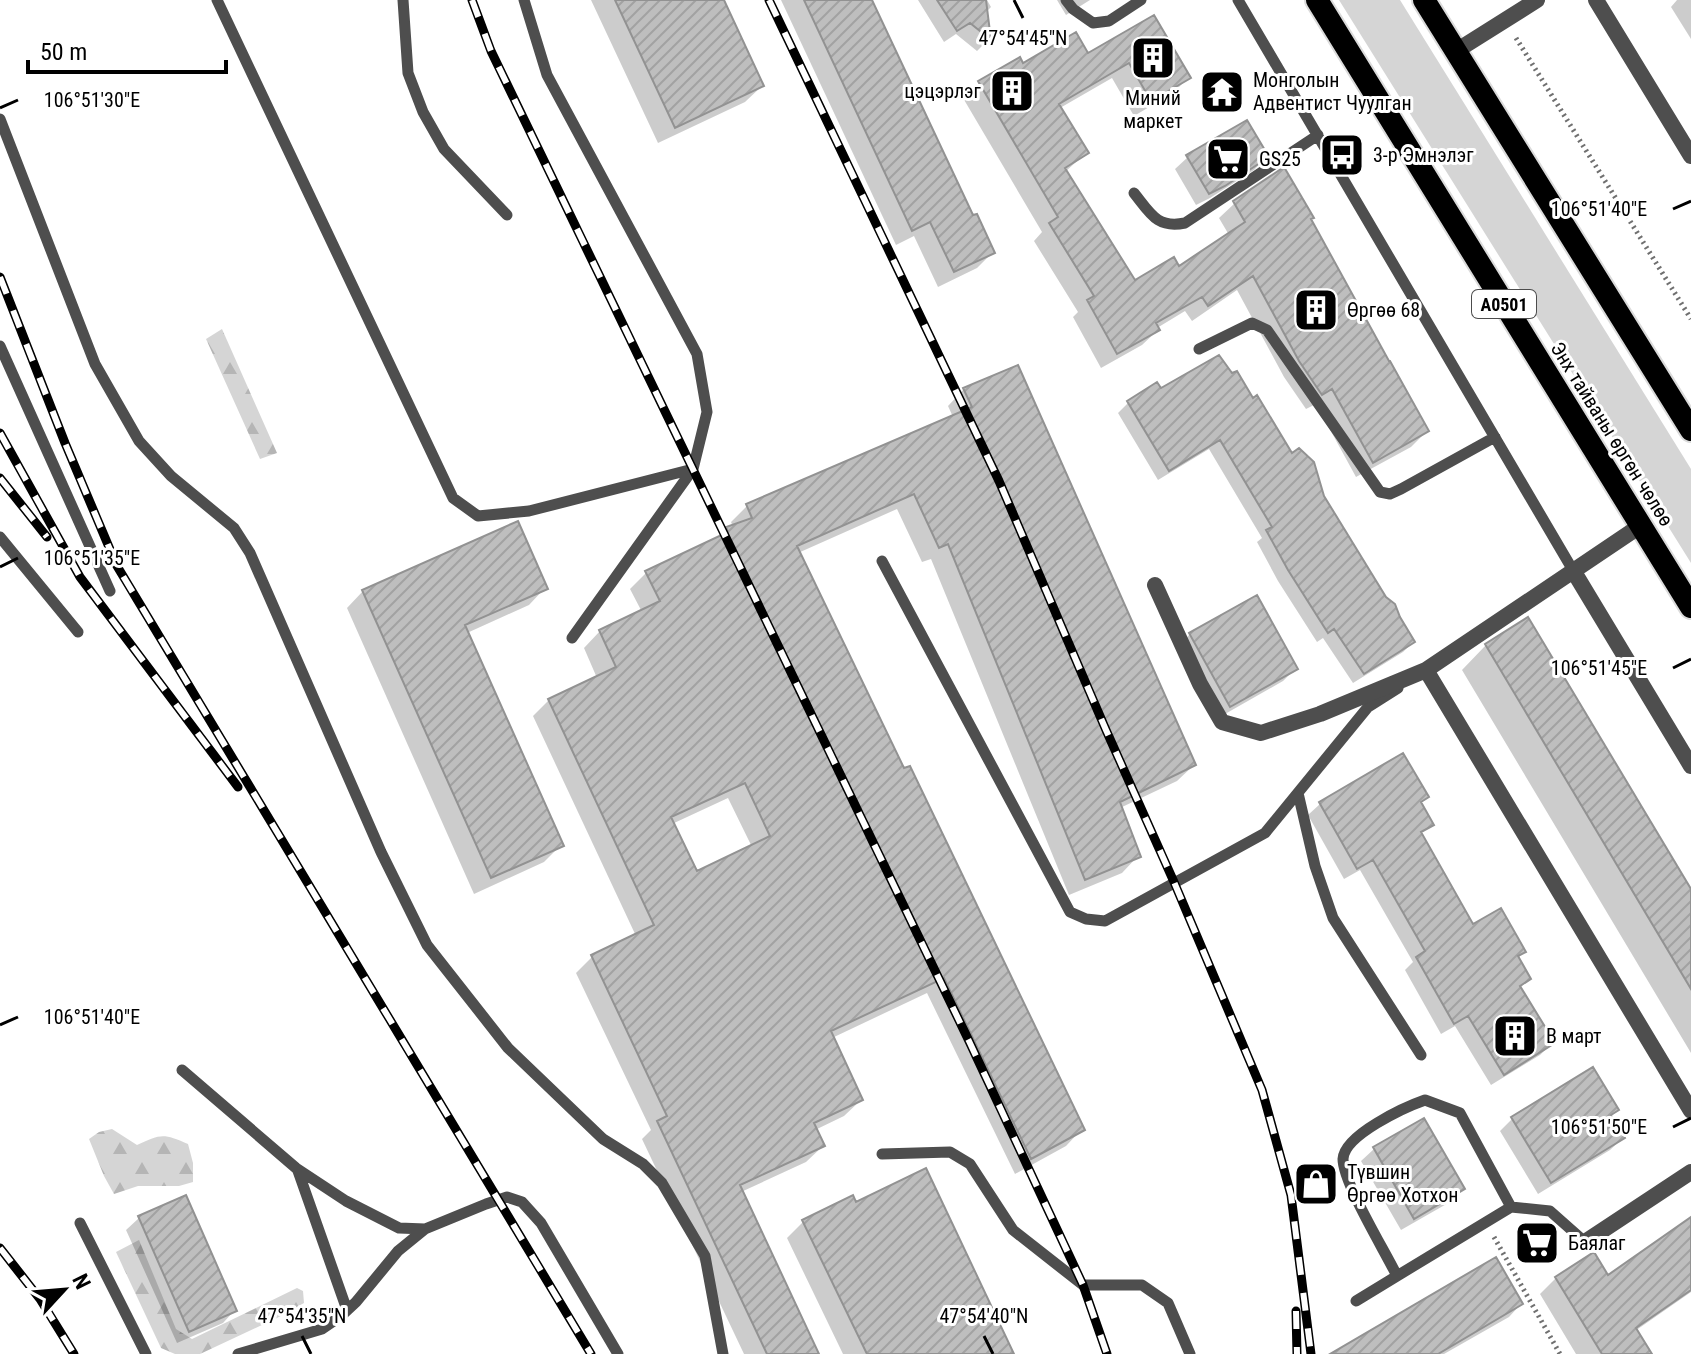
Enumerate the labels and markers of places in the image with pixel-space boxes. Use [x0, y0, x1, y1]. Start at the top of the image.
building icon: Миний маркет [1129, 34, 1177, 82]
building icon: цэцэрлэг [988, 67, 1036, 115]
temple icon: Монголын Адвентист Чуулган [1198, 68, 1246, 116]
place label: Монголын Адвентист Чуулган [1253, 68, 1412, 115]
place label: цэцэрлэг [904, 79, 982, 103]
place label: Миний маркет [1123, 86, 1183, 133]
bus stop icon: 3-р Эмнэлэг [1318, 131, 1366, 179]
supermarket icon: GS25 [1204, 135, 1252, 183]
place label: 3-р Эмнэлэг [1373, 143, 1474, 167]
place label: GS25 [1259, 147, 1301, 171]
building icon: Өргөө 68 [1292, 286, 1340, 334]
place label: Өргөө 68 [1347, 298, 1420, 322]
building icon: В март [1491, 1012, 1539, 1060]
place label: В март [1546, 1024, 1602, 1048]
shop icon: Түвшин Өргөө Хотхон [1292, 1160, 1340, 1208]
place label: Түвшин Өргөө Хотхон [1347, 1160, 1458, 1207]
supermarket icon: Баялаг [1513, 1219, 1561, 1267]
place label: Баялаг [1568, 1231, 1626, 1255]

